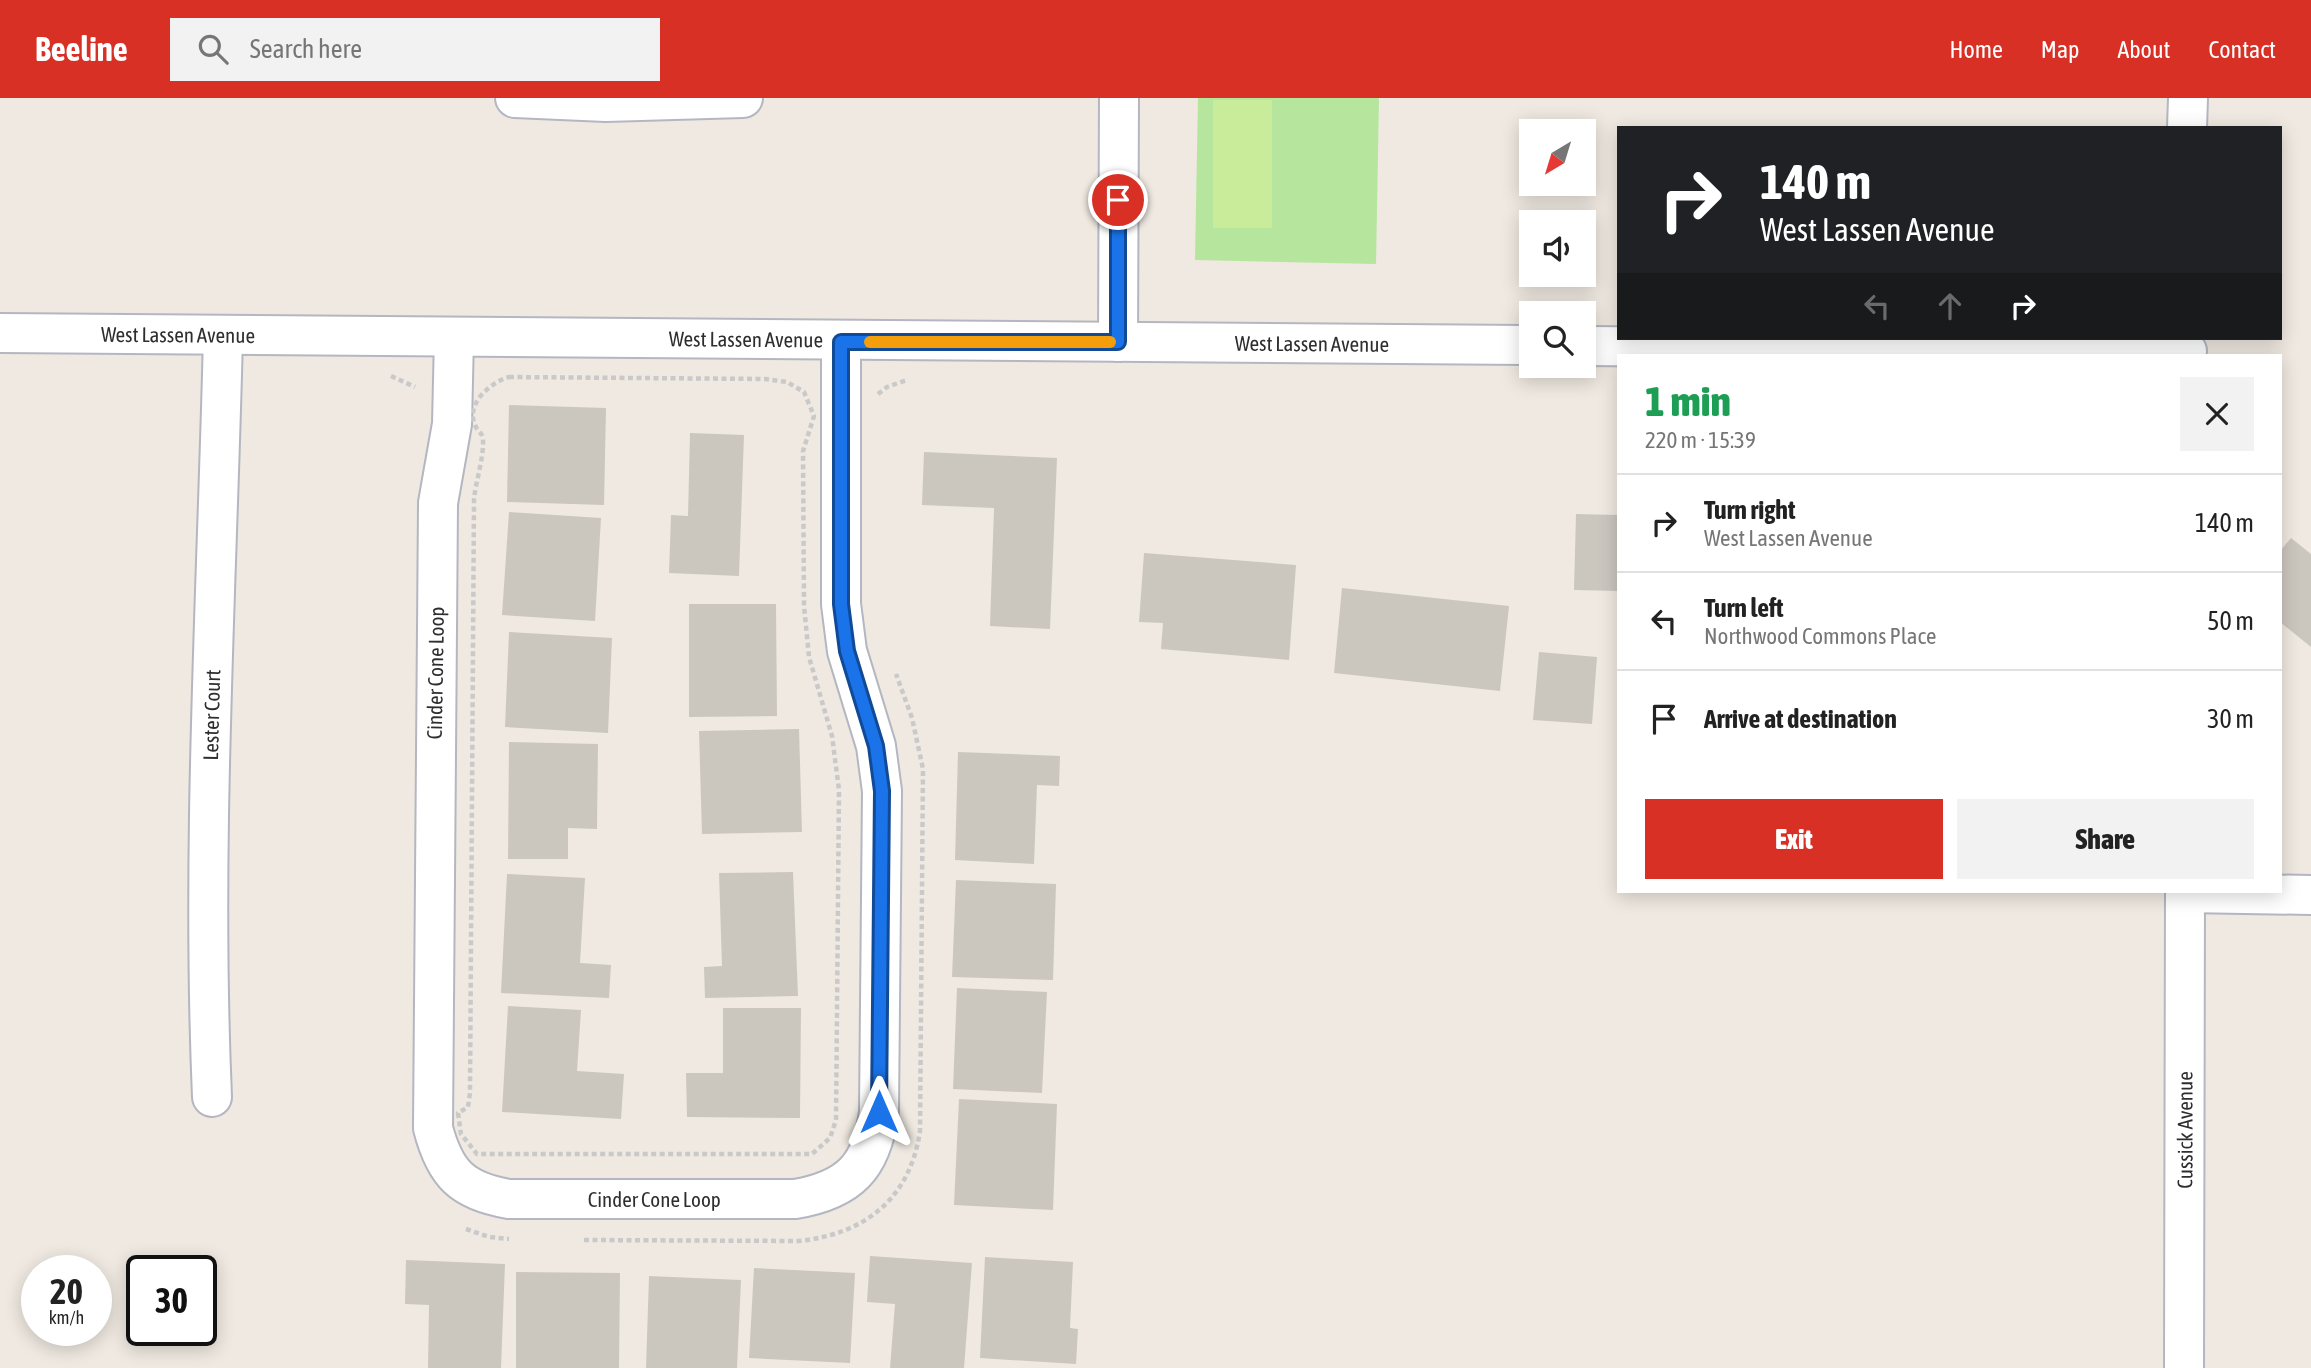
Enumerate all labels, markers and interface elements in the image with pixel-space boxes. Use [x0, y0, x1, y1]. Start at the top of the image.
search box [170, 18, 660, 81]
text: Beeline [35, 30, 128, 68]
icon: search [194, 30, 232, 68]
text: Search here [250, 34, 362, 64]
text: Home [1949, 36, 2003, 63]
text: Map [2041, 36, 2079, 63]
text: About [2117, 36, 2170, 63]
text: Contact [2208, 36, 2276, 63]
north arrow [1519, 119, 1596, 196]
map controls [1519, 119, 1596, 378]
text: 140 m [1760, 153, 1871, 209]
icon: right [1645, 154, 1736, 245]
pin [1088, 170, 1148, 230]
icon: arrive [1099, 181, 1137, 219]
button: sound [1519, 210, 1596, 287]
text: West Lassen Avenue [1760, 211, 1995, 248]
icon: left [1858, 287, 1896, 325]
icon: ahead [1931, 287, 1969, 325]
icon: right [2004, 287, 2042, 325]
button: search [1519, 301, 1596, 378]
street label: West Lassen Avenue [101, 322, 255, 347]
street label: West Lassen Avenue [669, 326, 823, 351]
street label: West Lassen Avenue [1235, 331, 1389, 356]
text: 1 min [1645, 377, 1731, 425]
button: close [2180, 377, 2254, 451]
text: 220 m · 15:39 [1645, 427, 1756, 453]
text: Turn right [1704, 495, 1795, 525]
icon: right [1645, 504, 1683, 542]
text: 140 m [2195, 508, 2254, 538]
text: West Lassen Avenue [1704, 525, 1873, 551]
text: Turn left [1704, 593, 1784, 623]
icon: left [1645, 602, 1683, 640]
street label: Cinder Cone Loop [422, 606, 448, 740]
text: 50 m [2207, 606, 2254, 636]
text: Northwood Commons Place [1704, 623, 1936, 649]
street label: Lester Court [198, 669, 224, 761]
icon: arrive [1645, 700, 1683, 738]
text: Arrive at destination [1704, 704, 1897, 734]
text: 30 m [2207, 704, 2254, 734]
button: Exit [1645, 799, 1943, 879]
button: Share [1957, 799, 2254, 879]
street label: Cussick Avenue [2172, 1071, 2197, 1189]
position arrow [842, 1075, 916, 1149]
street label: Cinder Cone Loop [588, 1187, 721, 1211]
speed limit sign: 30 [126, 1255, 217, 1346]
text: 20 [50, 1271, 83, 1311]
text: km/h [49, 1307, 84, 1328]

